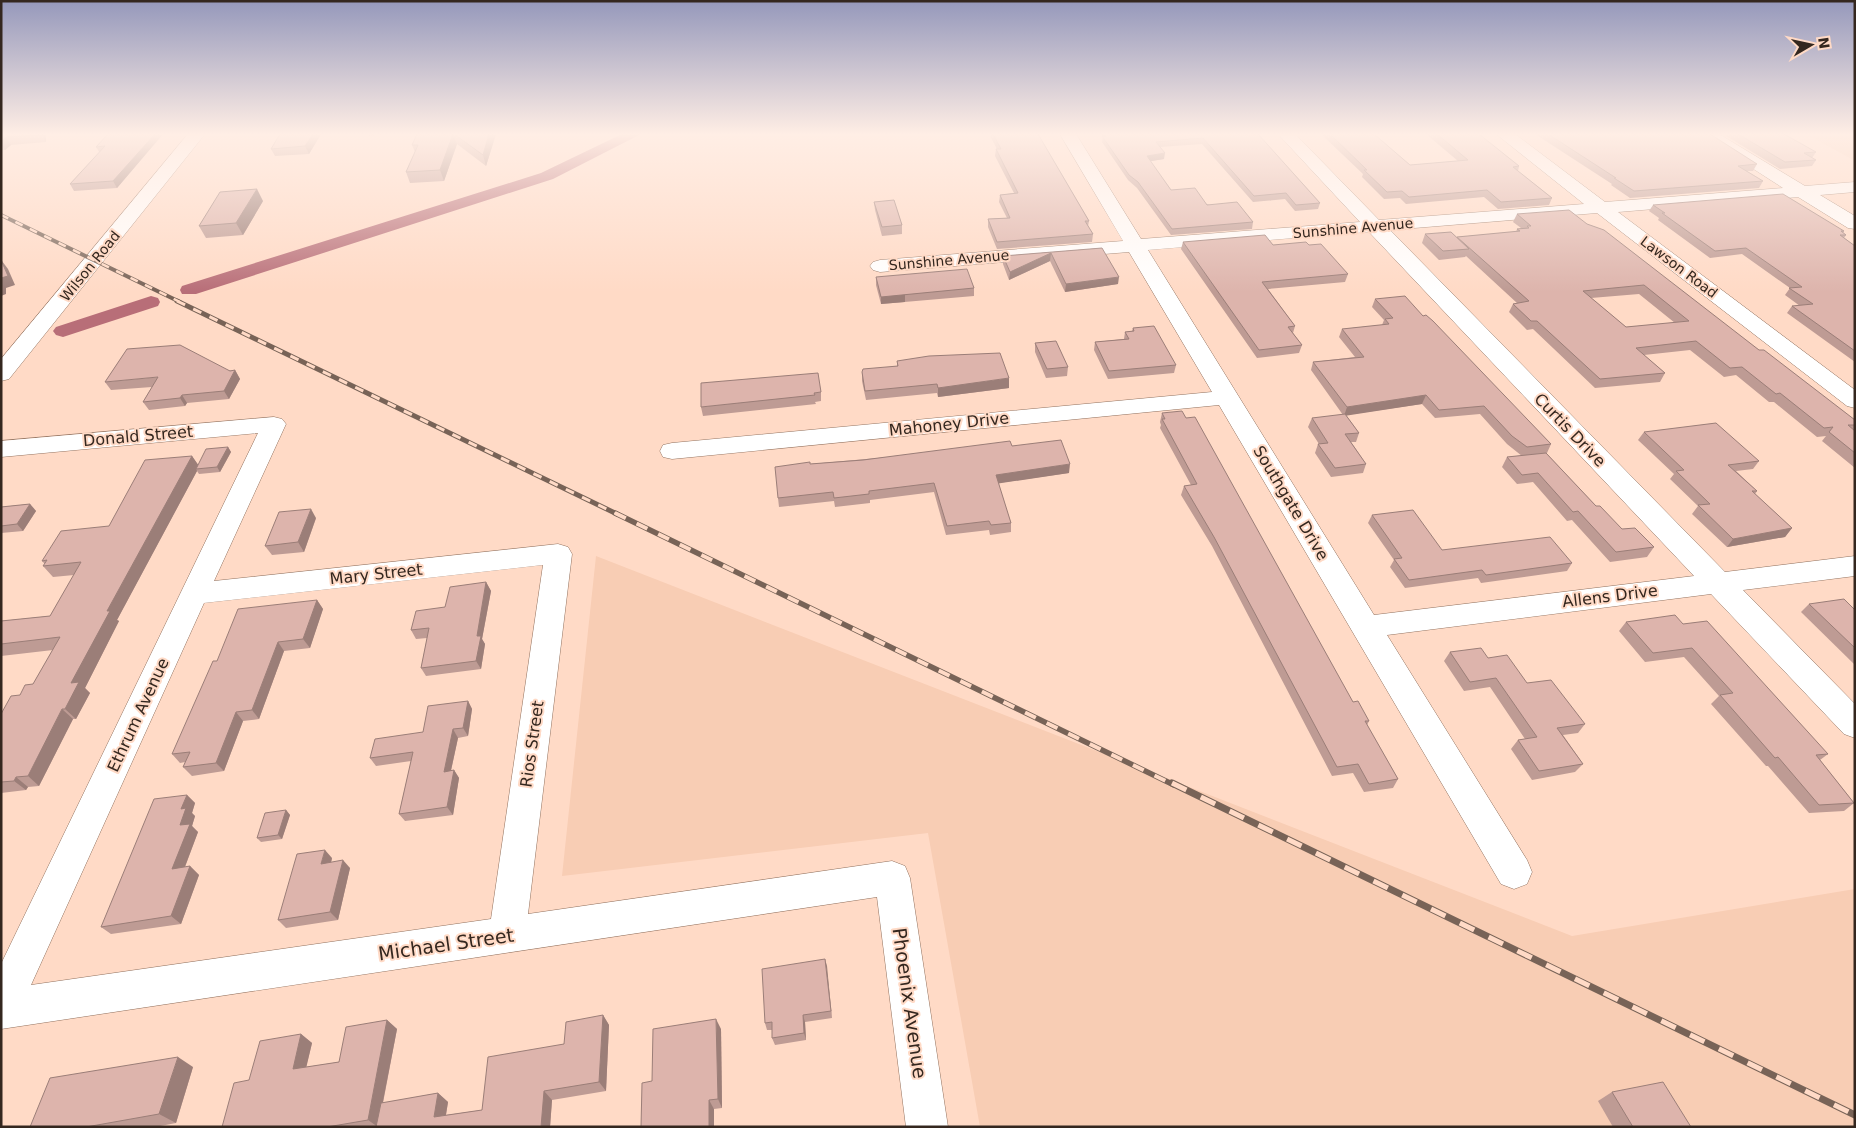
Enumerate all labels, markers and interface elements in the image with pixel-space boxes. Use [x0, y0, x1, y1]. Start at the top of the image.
north arrow [1786, 20, 1836, 70]
text: N [1815, 36, 1833, 50]
street label: Sunshine Avenue [1292, 215, 1414, 241]
street label: Wilson Road [57, 228, 123, 304]
street label: Lawson Road [1637, 233, 1721, 301]
street label: Sunshine Avenue [888, 247, 1010, 273]
street label: Curtis Drive [1530, 389, 1610, 471]
street label: Mahoney Drive [888, 408, 1010, 440]
street label: Donald Street [82, 422, 194, 450]
street label: Southgate Drive [1249, 442, 1333, 564]
street label: Mary Street [329, 560, 423, 588]
street label: Allens Drive [1561, 581, 1659, 611]
street label: Ethrum Avenue [103, 655, 173, 775]
street label: Rios Street [517, 699, 547, 789]
street label: Michael Street [377, 924, 515, 964]
street label: Phoenix Avenue [889, 926, 931, 1080]

